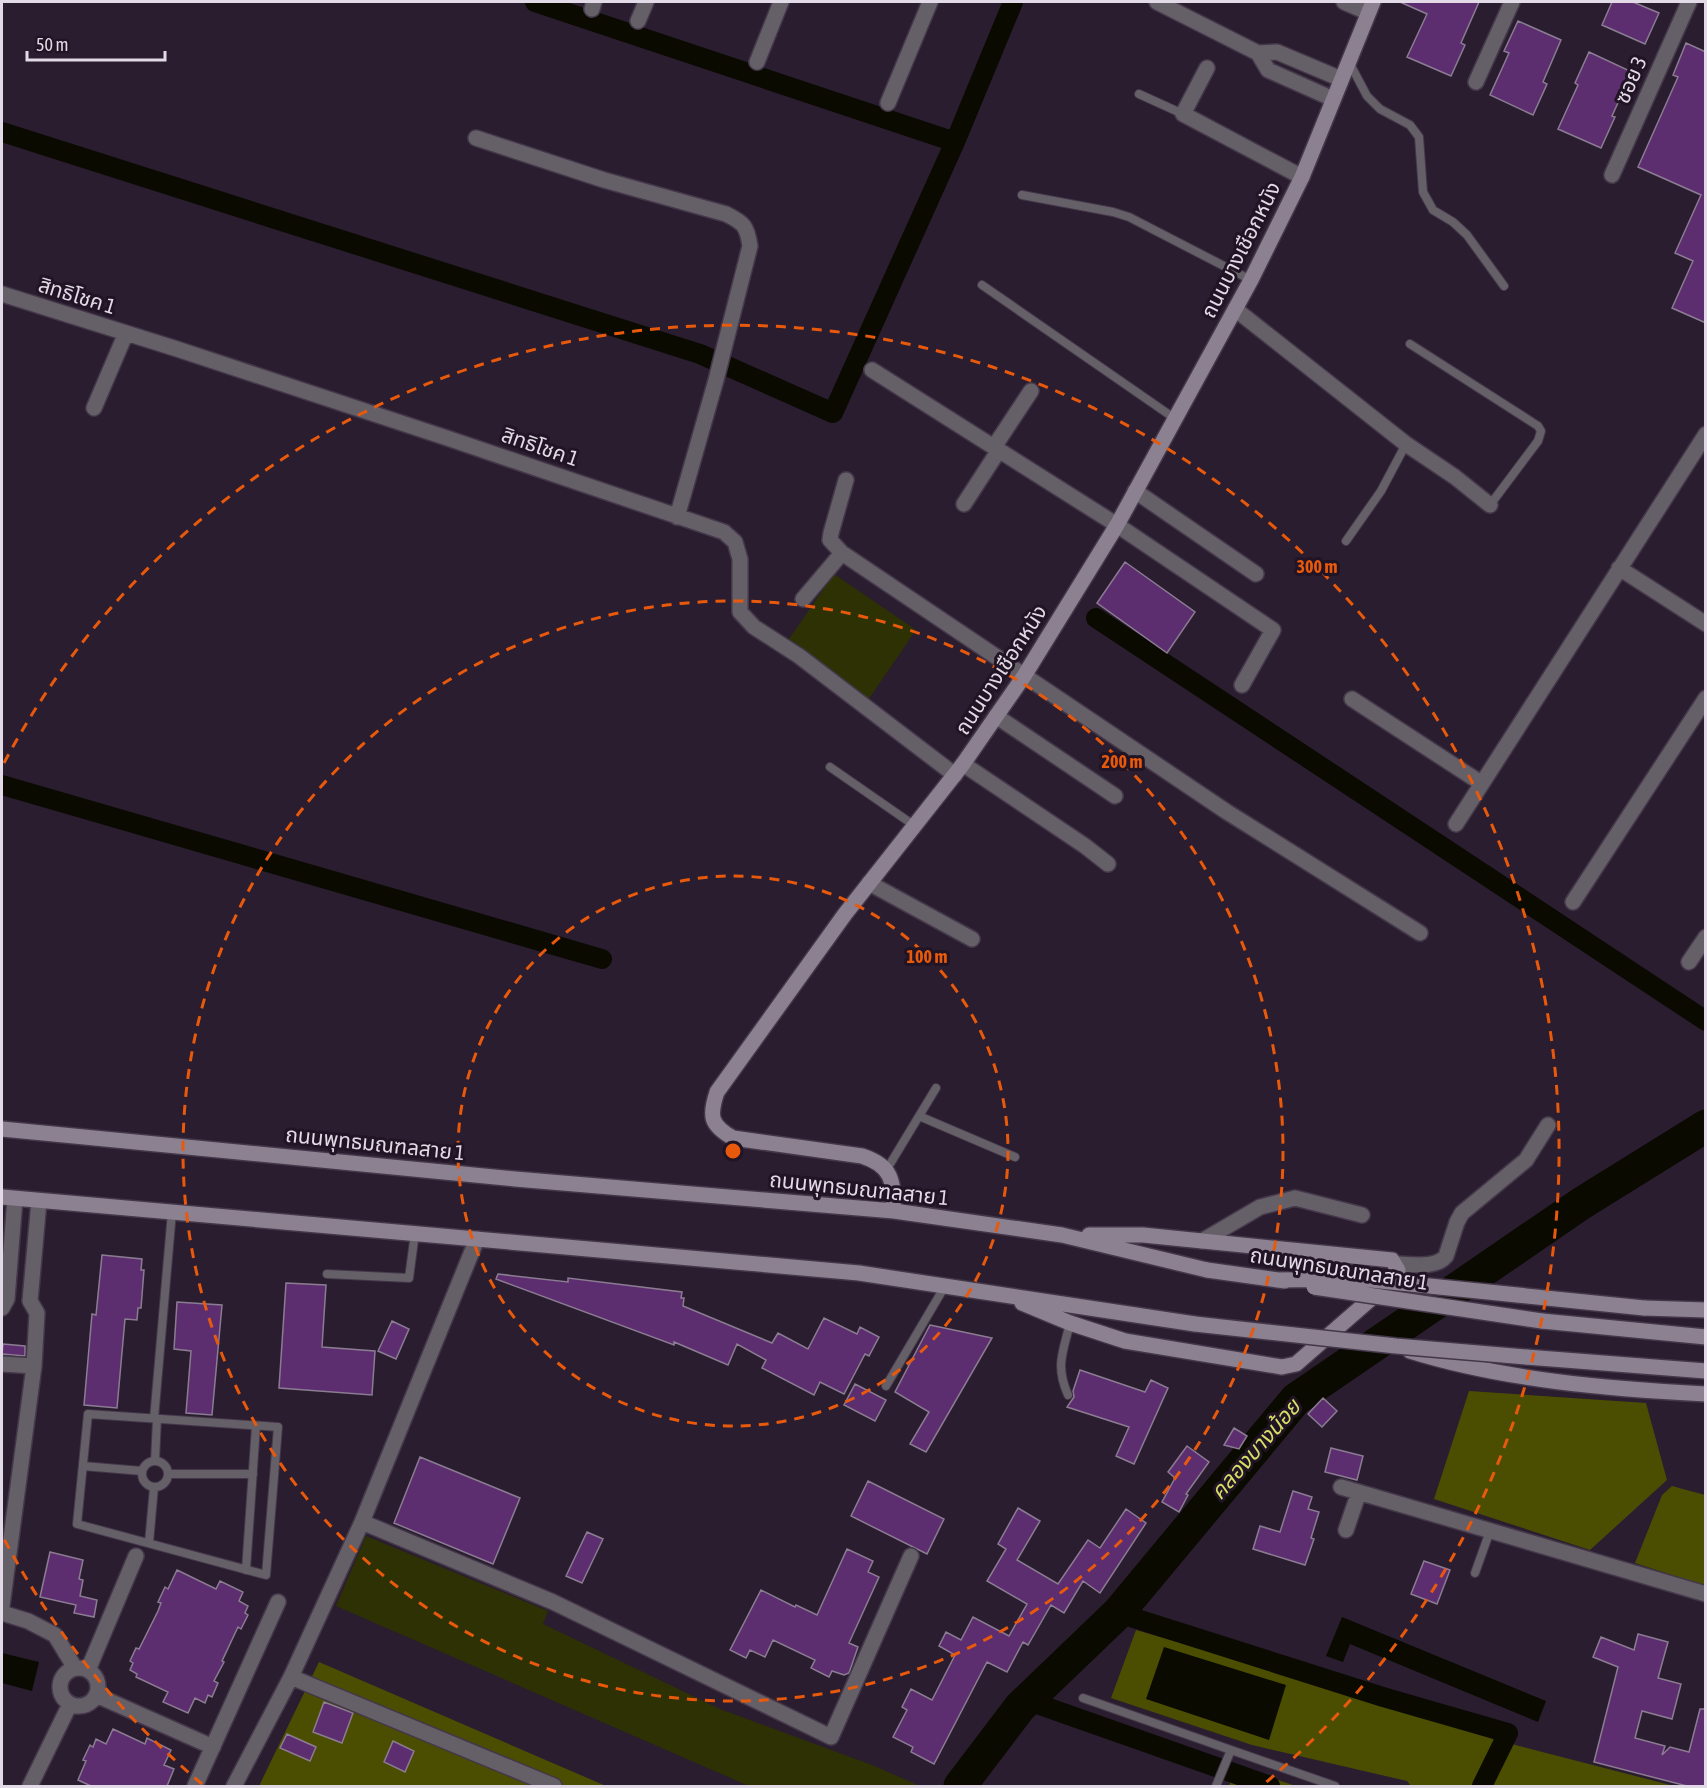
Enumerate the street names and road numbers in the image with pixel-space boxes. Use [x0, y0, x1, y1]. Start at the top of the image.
street label: ซอย 3 [1609, 52, 1651, 107]
street label: ถนนบางเชือกหนัง [1195, 177, 1285, 322]
street label: สิทธิโชค 1 [36, 272, 119, 318]
street label: สิทธิโชค 1 [499, 422, 582, 470]
street label: ถนนบางเชือกหนัง [949, 600, 1051, 739]
street label: ถนนพุทธมณฑลสาย 1 [284, 1122, 466, 1166]
street label: ถนนพุทธมณฑลสาย 1 [768, 1167, 950, 1211]
street label: ถนนพุทธมณฑลสาย 1 [1248, 1242, 1430, 1296]

